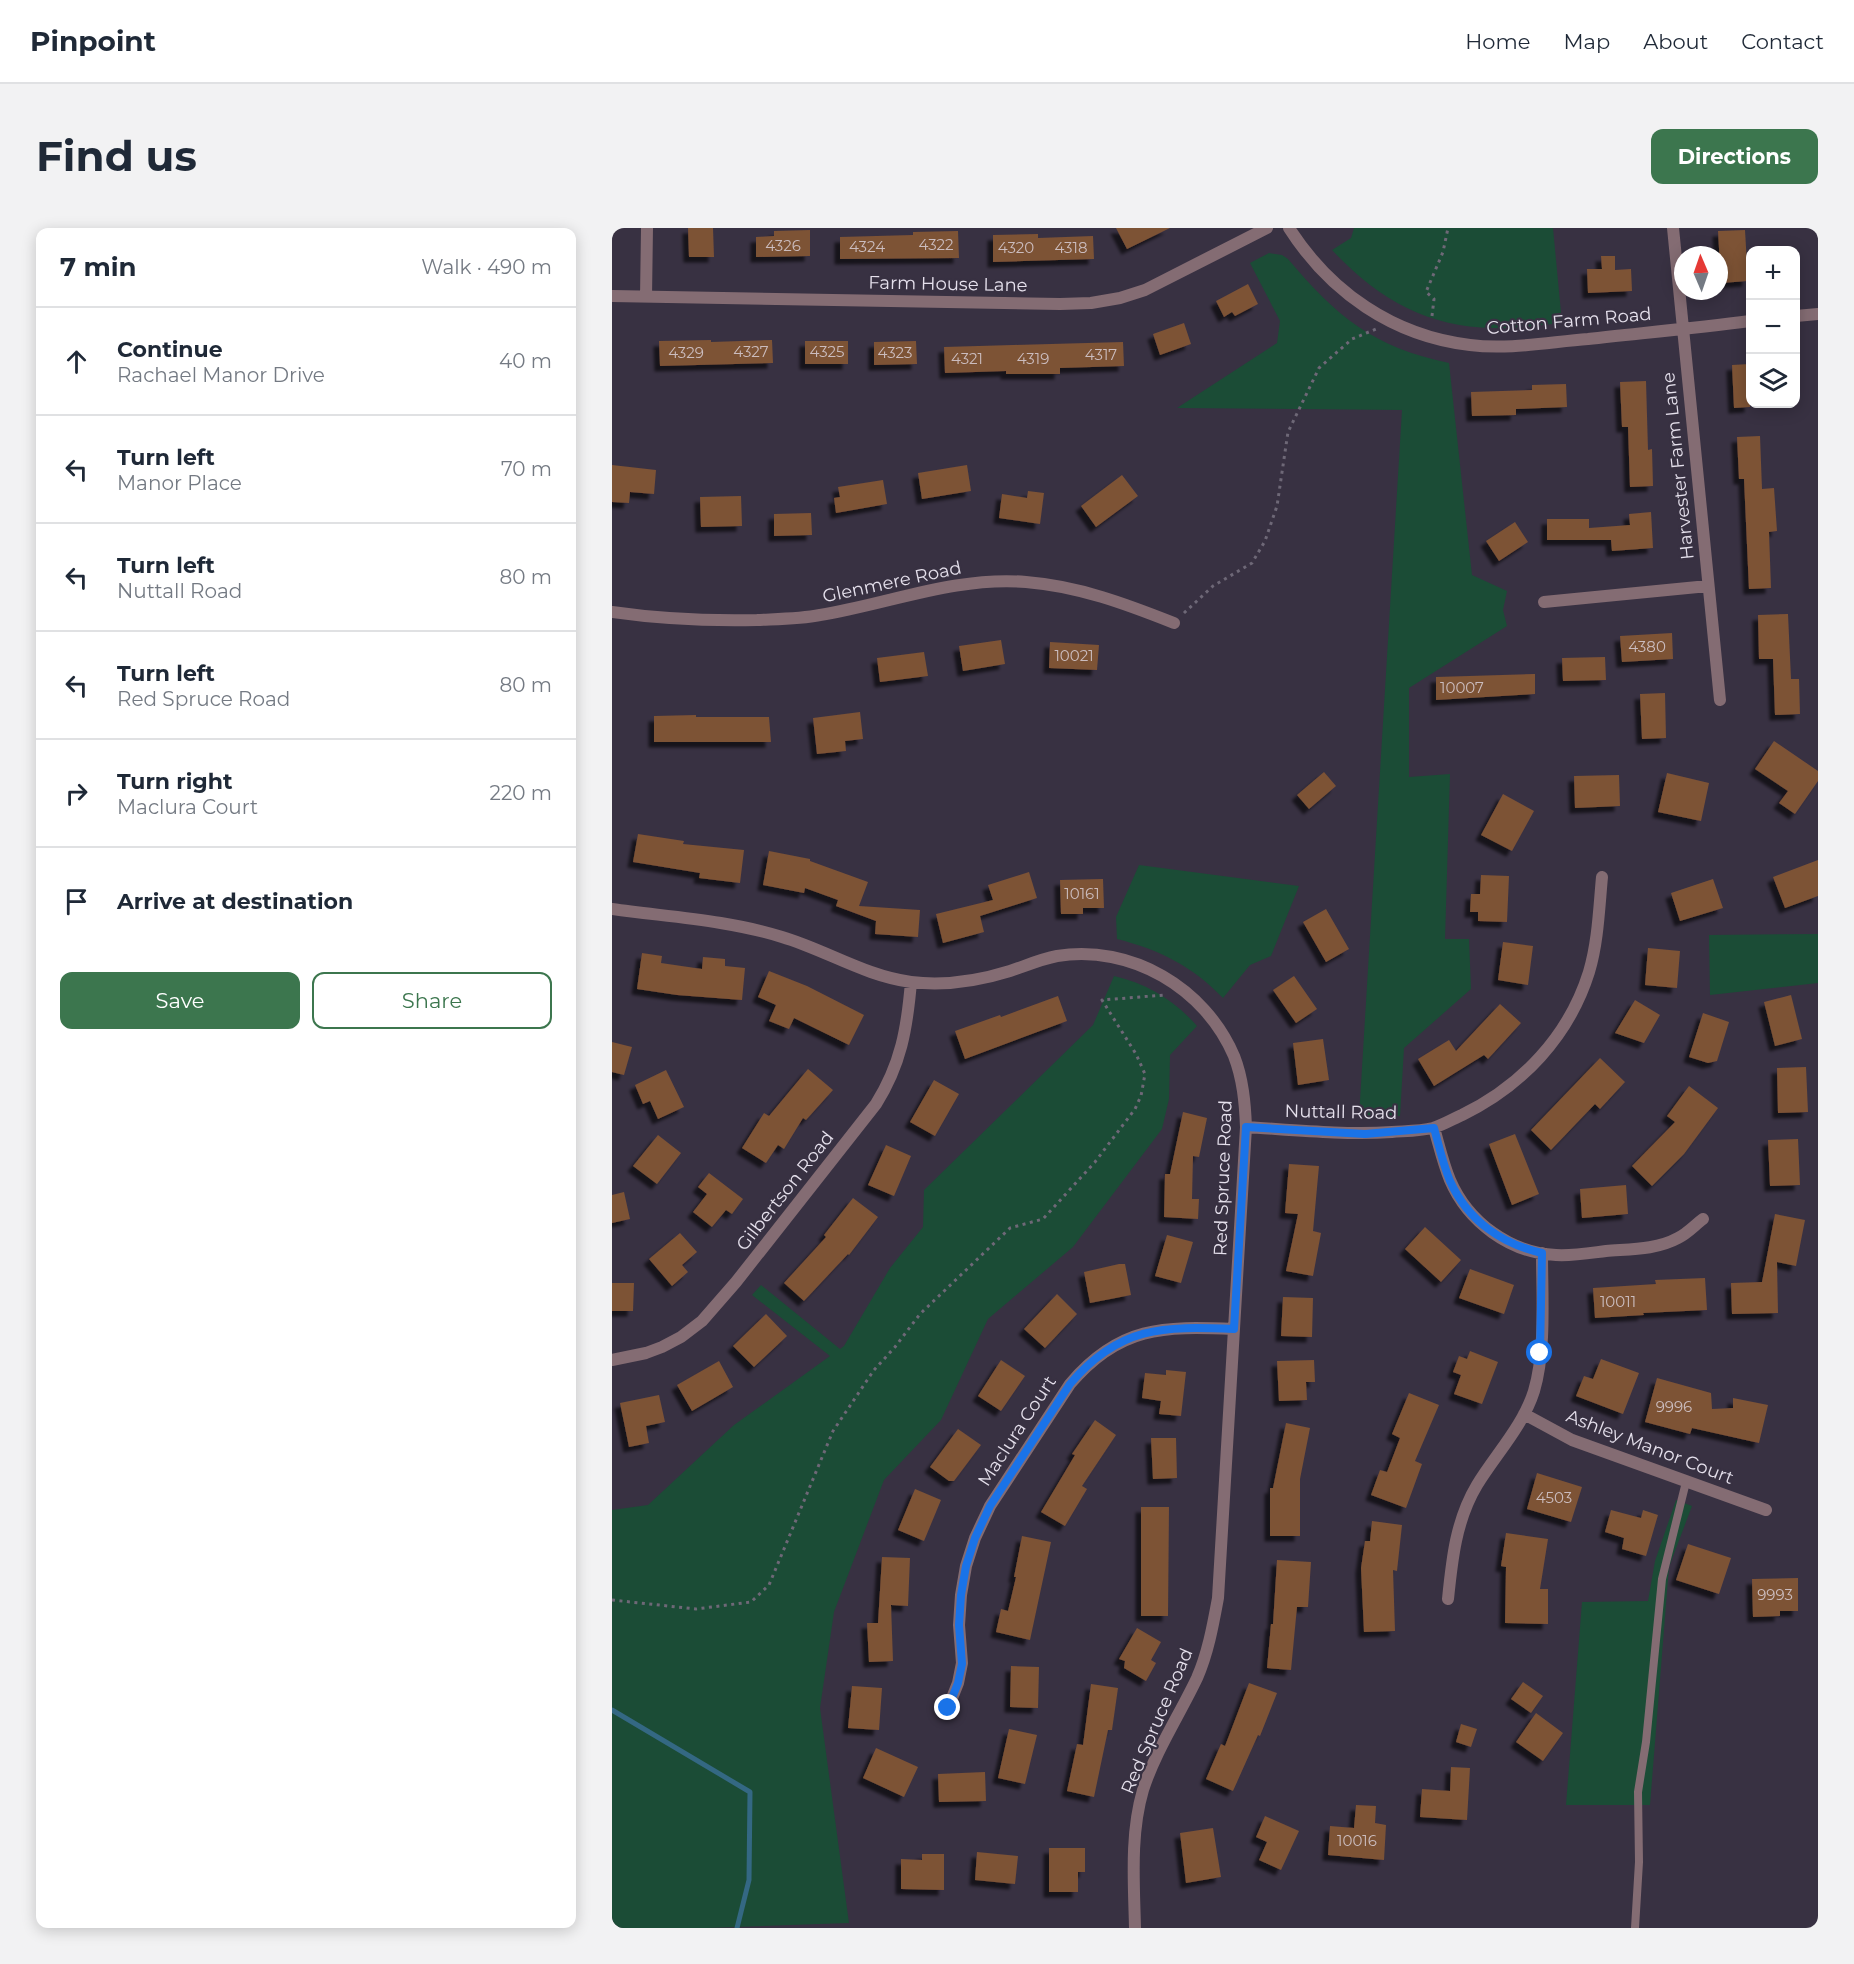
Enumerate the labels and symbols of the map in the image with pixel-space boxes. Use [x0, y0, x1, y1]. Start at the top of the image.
house number: 4322 [918, 235, 954, 254]
house number: 4326 [765, 236, 801, 255]
house number: 4324 [849, 237, 885, 256]
house number: 4320 [998, 238, 1034, 257]
house number: 4318 [1054, 238, 1088, 257]
north arrow [1674, 246, 1728, 300]
street label: Farm House Lane [868, 272, 1028, 296]
street label: Cotton Farm Road [1486, 303, 1652, 339]
house number: 4327 [733, 342, 769, 361]
house number: 4325 [809, 342, 845, 361]
house number: 4329 [668, 343, 704, 362]
house number: 4323 [877, 343, 913, 362]
house number: 4317 [1085, 345, 1117, 364]
house number: 4321 [951, 349, 983, 368]
house number: 4319 [1017, 349, 1049, 368]
street label: Harvester Farm Lane [1657, 371, 1699, 561]
street label: Glenmere Road [821, 557, 963, 607]
house number: 4380 [1628, 637, 1666, 656]
house number: 10021 [1054, 646, 1094, 665]
house number: 10007 [1440, 678, 1484, 697]
house number: 10161 [1064, 884, 1100, 903]
street label: Red Spruce Road [1209, 1100, 1237, 1256]
street label: Nuttall Road [1284, 1100, 1398, 1124]
street label: Gilbertson Road [732, 1127, 838, 1255]
house number: 10011 [1600, 1292, 1636, 1311]
route start [1526, 1339, 1552, 1365]
street label: Maclura Court [973, 1372, 1061, 1490]
house number: 9996 [1656, 1397, 1692, 1416]
street label: Ashley Manor Court [1563, 1405, 1737, 1489]
house number: 4503 [1536, 1488, 1572, 1507]
house number: 9993 [1757, 1585, 1793, 1604]
street label: Red Spruce Road [1116, 1645, 1198, 1797]
route end [934, 1694, 960, 1720]
house number: 10016 [1337, 1831, 1377, 1850]

